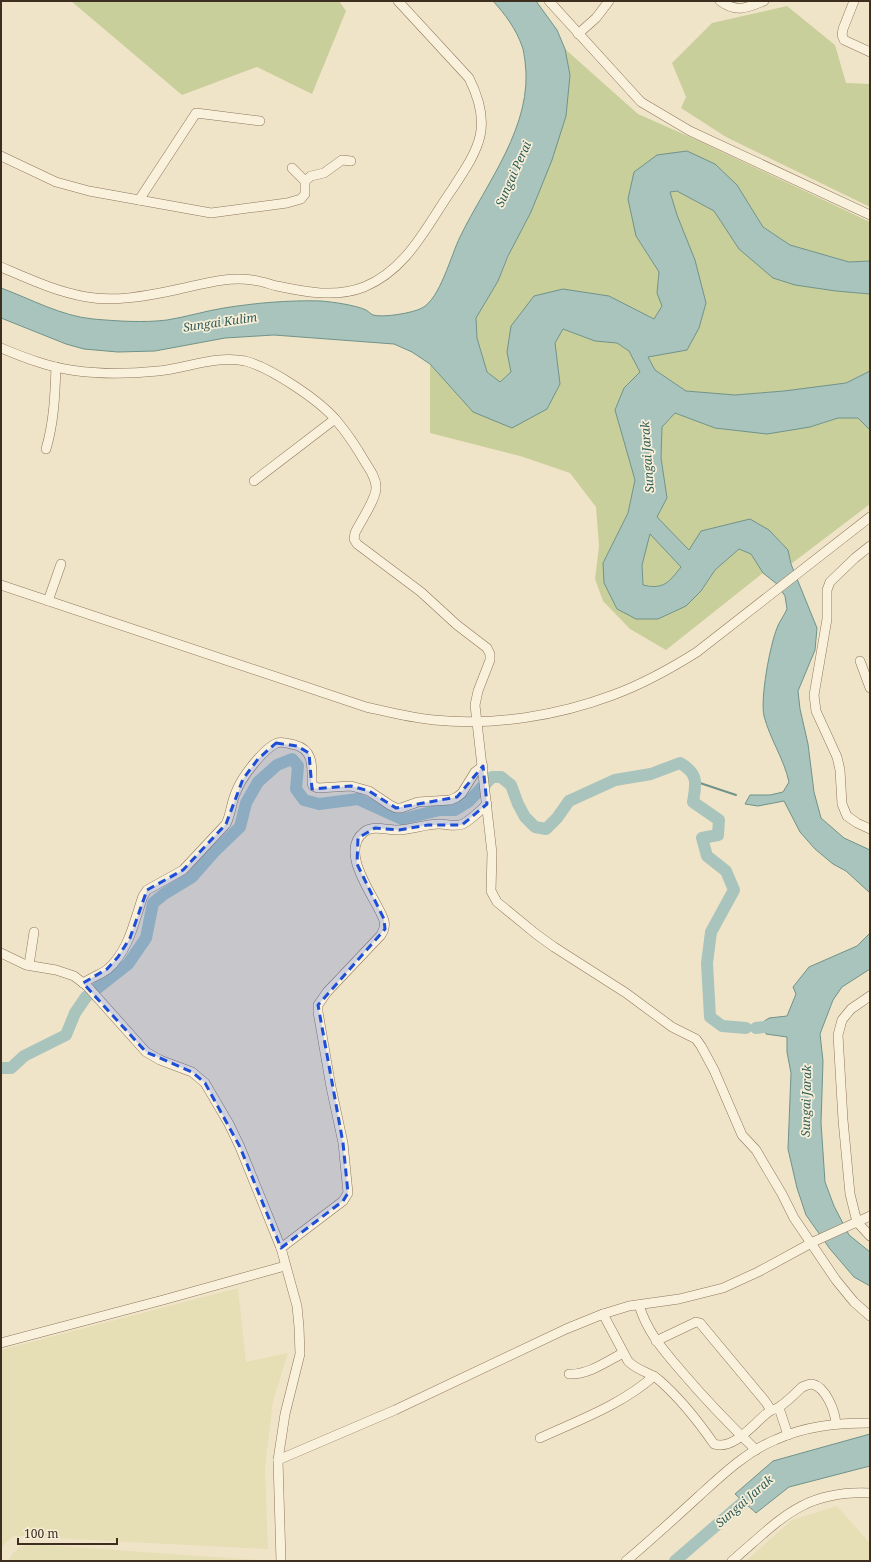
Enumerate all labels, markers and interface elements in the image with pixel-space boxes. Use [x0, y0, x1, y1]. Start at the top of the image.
water label: Sungai Perai [491, 138, 535, 210]
water label: Sungai Kulim [182, 308, 258, 336]
water label: Sungai Jarak [636, 419, 658, 493]
water label: Sungai Jarak [797, 1064, 815, 1137]
water label: Sungai Jarak [711, 1470, 778, 1531]
scale bar [18, 1520, 117, 1546]
text: 100 m [24, 1525, 59, 1542]

